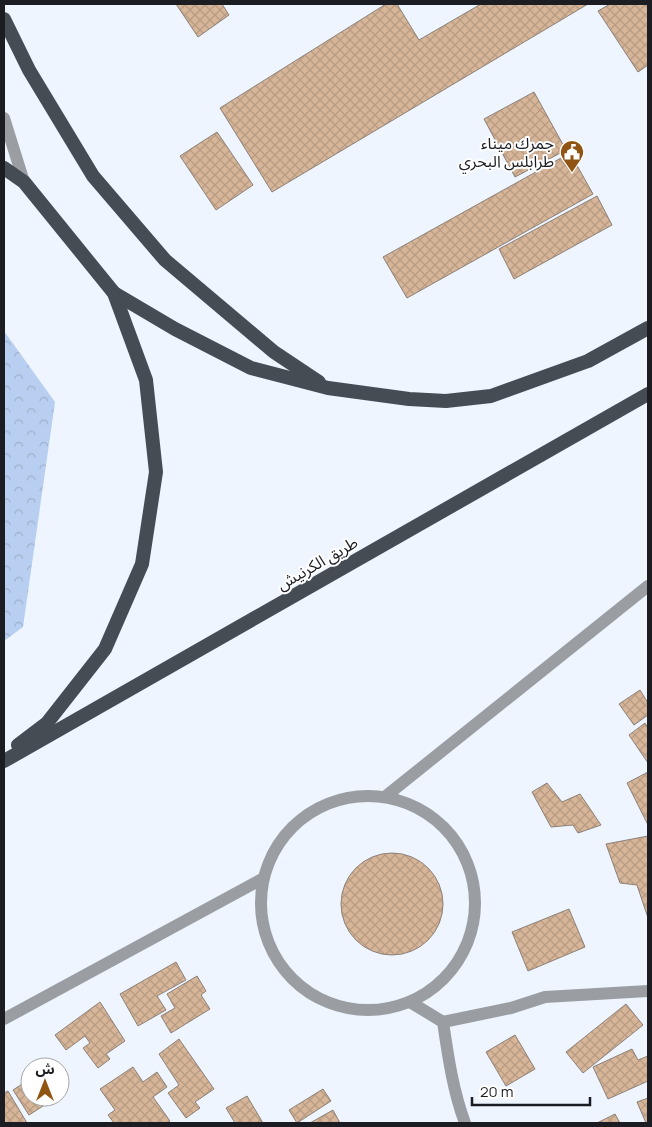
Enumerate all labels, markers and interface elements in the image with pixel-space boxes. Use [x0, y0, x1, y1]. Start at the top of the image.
place label: جمرك ميناء طرابلس البحري [459, 132, 554, 174]
public building icon: جمرك ميناء طرابلس البحري [559, 139, 585, 173]
street label: طريق الكرنيش [272, 531, 362, 595]
north arrow [20, 1057, 70, 1107]
text: ش [35, 1059, 55, 1078]
scale bar [472, 1074, 590, 1106]
text: 20 m [480, 1081, 513, 1102]

